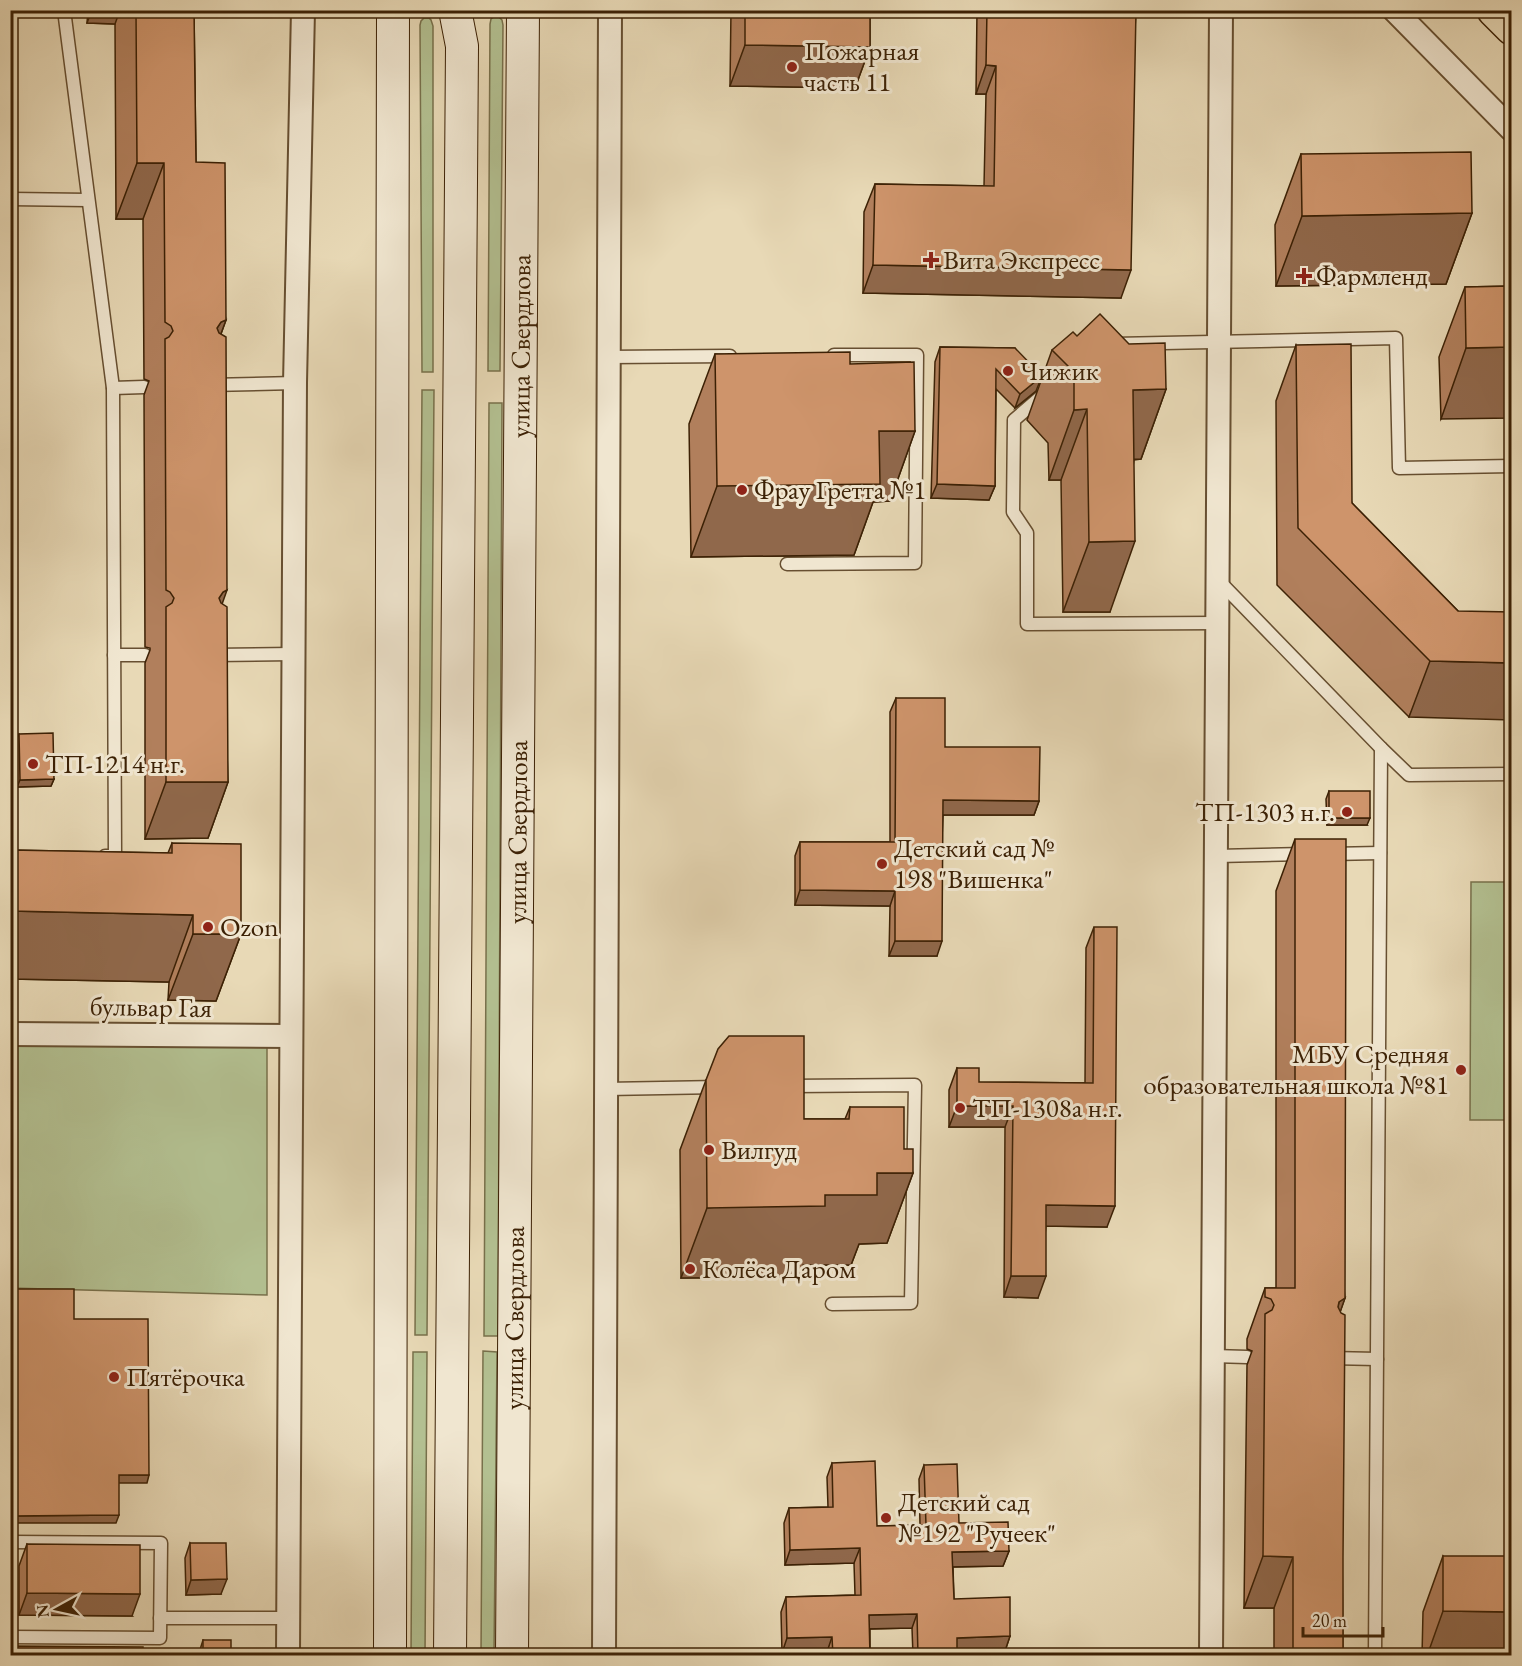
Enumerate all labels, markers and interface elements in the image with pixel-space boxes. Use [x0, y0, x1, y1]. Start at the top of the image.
place label: Пожарная часть 11 [804, 33, 919, 99]
marker: Пожарная часть 11 [785, 60, 799, 74]
place label: Вита Экспресс [943, 242, 1100, 277]
marker: Вита Экспресс [924, 253, 938, 267]
street label: улица Свердлова [502, 254, 538, 438]
place label: Фармленд [1316, 258, 1428, 293]
marker: Фармленд [1297, 269, 1311, 283]
place label: Чижик [1020, 353, 1099, 388]
marker: Чижик [1001, 364, 1015, 378]
place label: Фрау Гретта №1 [754, 472, 926, 507]
marker: Фрау Гретта №1 [735, 483, 749, 497]
street label: улица Свердлова [499, 740, 535, 924]
place label: ТП-1214 н.г. [45, 746, 185, 781]
marker: ТП-1214 н.г. [26, 757, 40, 771]
place label: ТП-1303 н.г. [1195, 794, 1335, 829]
marker: ТП-1303 н.г. [1340, 805, 1354, 819]
place label: Детский сад № 198 "Вишенка" [894, 830, 1055, 896]
marker: Детский сад № 198 "Вишенка" [875, 857, 889, 871]
place label: Ozon [220, 909, 278, 944]
marker: Ozon [201, 920, 215, 934]
street label: бульвар Гая [90, 988, 212, 1025]
place label: МБУ Средняя образовательная школа №81 [1143, 1036, 1449, 1102]
marker: МБУ Средняя образовательная школа №81 [1454, 1063, 1468, 1077]
place label: ТП-1308а н.г. [972, 1090, 1123, 1125]
marker: ТП-1308а н.г. [953, 1101, 967, 1115]
place label: Вилгуд [721, 1132, 797, 1167]
marker: Вилгуд [702, 1143, 716, 1157]
street label: улица Свердлова [496, 1226, 532, 1410]
place label: Колёса Даром [702, 1251, 856, 1286]
marker: Колёса Даром [683, 1262, 697, 1276]
place label: Пятёрочка [126, 1359, 245, 1394]
marker: Пятёрочка [107, 1370, 121, 1384]
place label: Детский сад №192 "Ручеек" [898, 1484, 1056, 1550]
marker: Детский сад №192 "Ручеек" [879, 1511, 893, 1525]
north arrow [27, 1579, 87, 1639]
scale bar [1303, 1600, 1382, 1638]
text: N [31, 1603, 54, 1619]
text: 20 m [1312, 1609, 1347, 1632]

